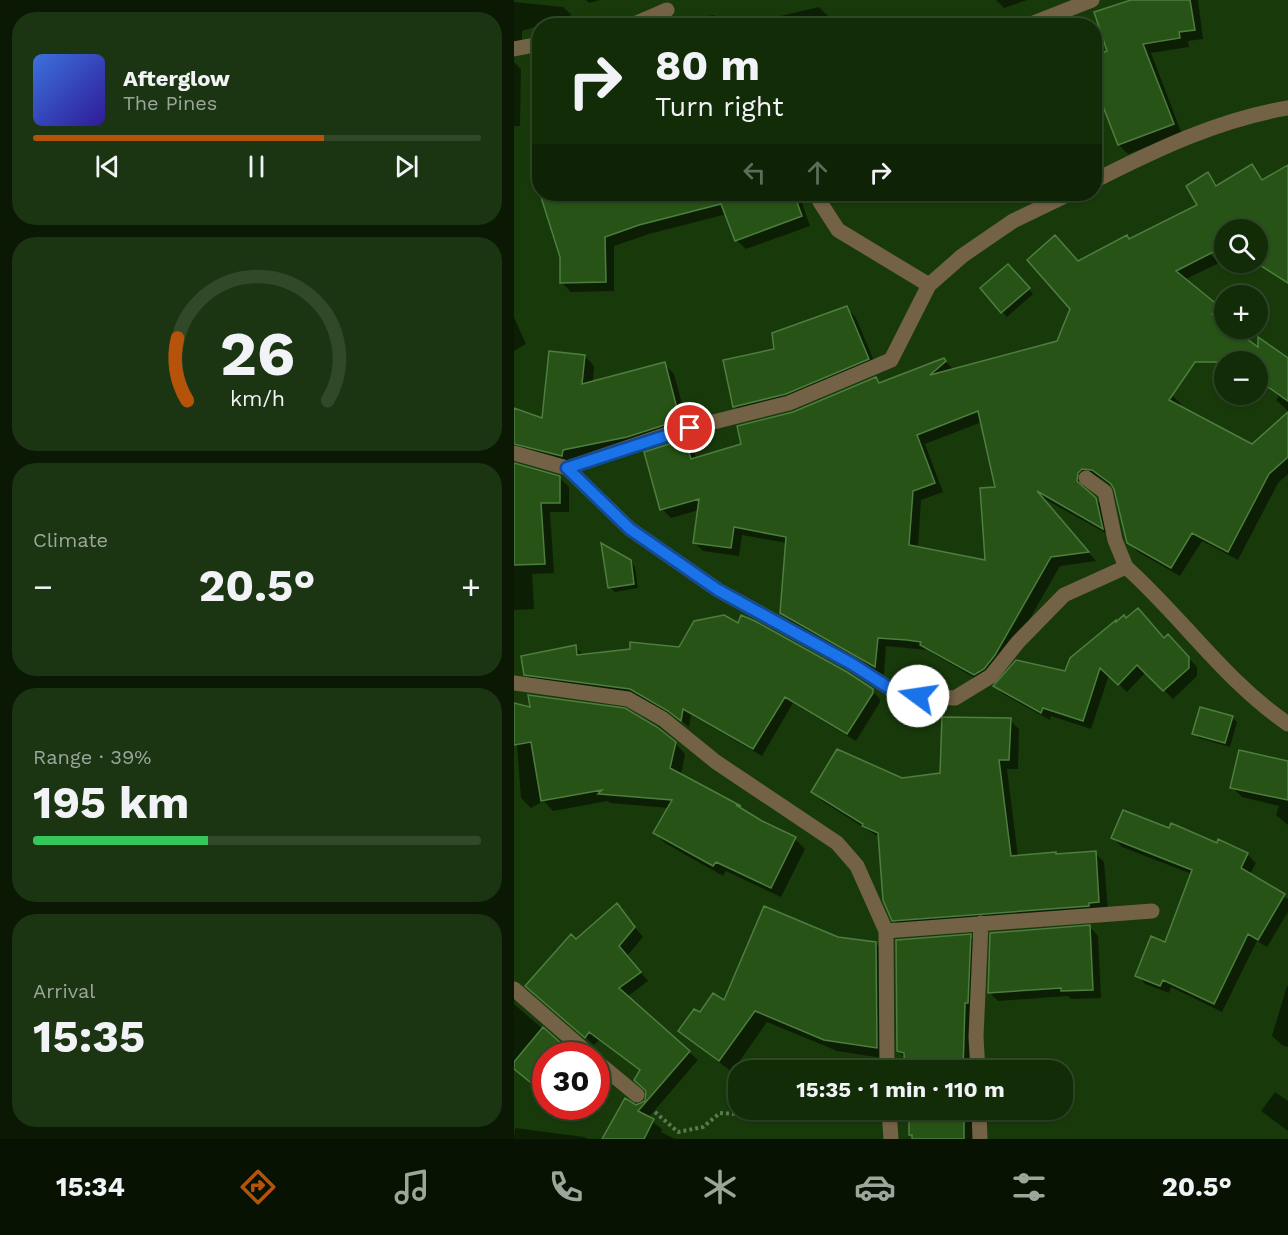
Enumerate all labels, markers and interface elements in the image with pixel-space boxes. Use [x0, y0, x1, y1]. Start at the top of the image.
text: 80 m [655, 41, 760, 90]
icon: right [556, 42, 634, 120]
text: Afterglow [123, 66, 230, 91]
text: The Pines [123, 91, 217, 115]
text: Turn right [655, 91, 784, 123]
icon: previous [91, 150, 124, 183]
icon: pause [240, 150, 273, 183]
icon: next [390, 150, 423, 183]
icon: left [738, 156, 771, 189]
icon: ahead [801, 156, 834, 189]
icon: right [864, 156, 897, 189]
map controls [1214, 219, 1268, 405]
button: search [1214, 219, 1268, 273]
button: + [1214, 285, 1268, 339]
text: 26 [219, 317, 295, 390]
button: − [1214, 351, 1268, 405]
text: km/h [229, 387, 285, 412]
pin [664, 402, 715, 453]
icon: arrive [673, 411, 706, 444]
text: Climate [33, 528, 108, 552]
text: 20.5° [199, 559, 315, 612]
text: − [33, 567, 53, 606]
text: + [461, 567, 481, 606]
position arrow [886, 664, 950, 728]
text: Range · 39% [33, 745, 151, 769]
text: 195 km [33, 776, 189, 829]
text: Arrival [33, 979, 95, 1003]
text: 15:35 [33, 1010, 145, 1063]
speed limit sign: 30 [532, 1042, 610, 1120]
text: 15:35 · 1 min · 110 m [796, 1077, 1005, 1102]
icon: directions [237, 1166, 279, 1208]
icon: music [391, 1166, 433, 1208]
icon: phone [545, 1166, 587, 1208]
icon: climate [699, 1166, 741, 1208]
icon: car [854, 1166, 896, 1208]
icon: filters [1008, 1166, 1050, 1208]
text: 15:34 [56, 1171, 125, 1203]
text: 20.5° [1162, 1171, 1232, 1203]

